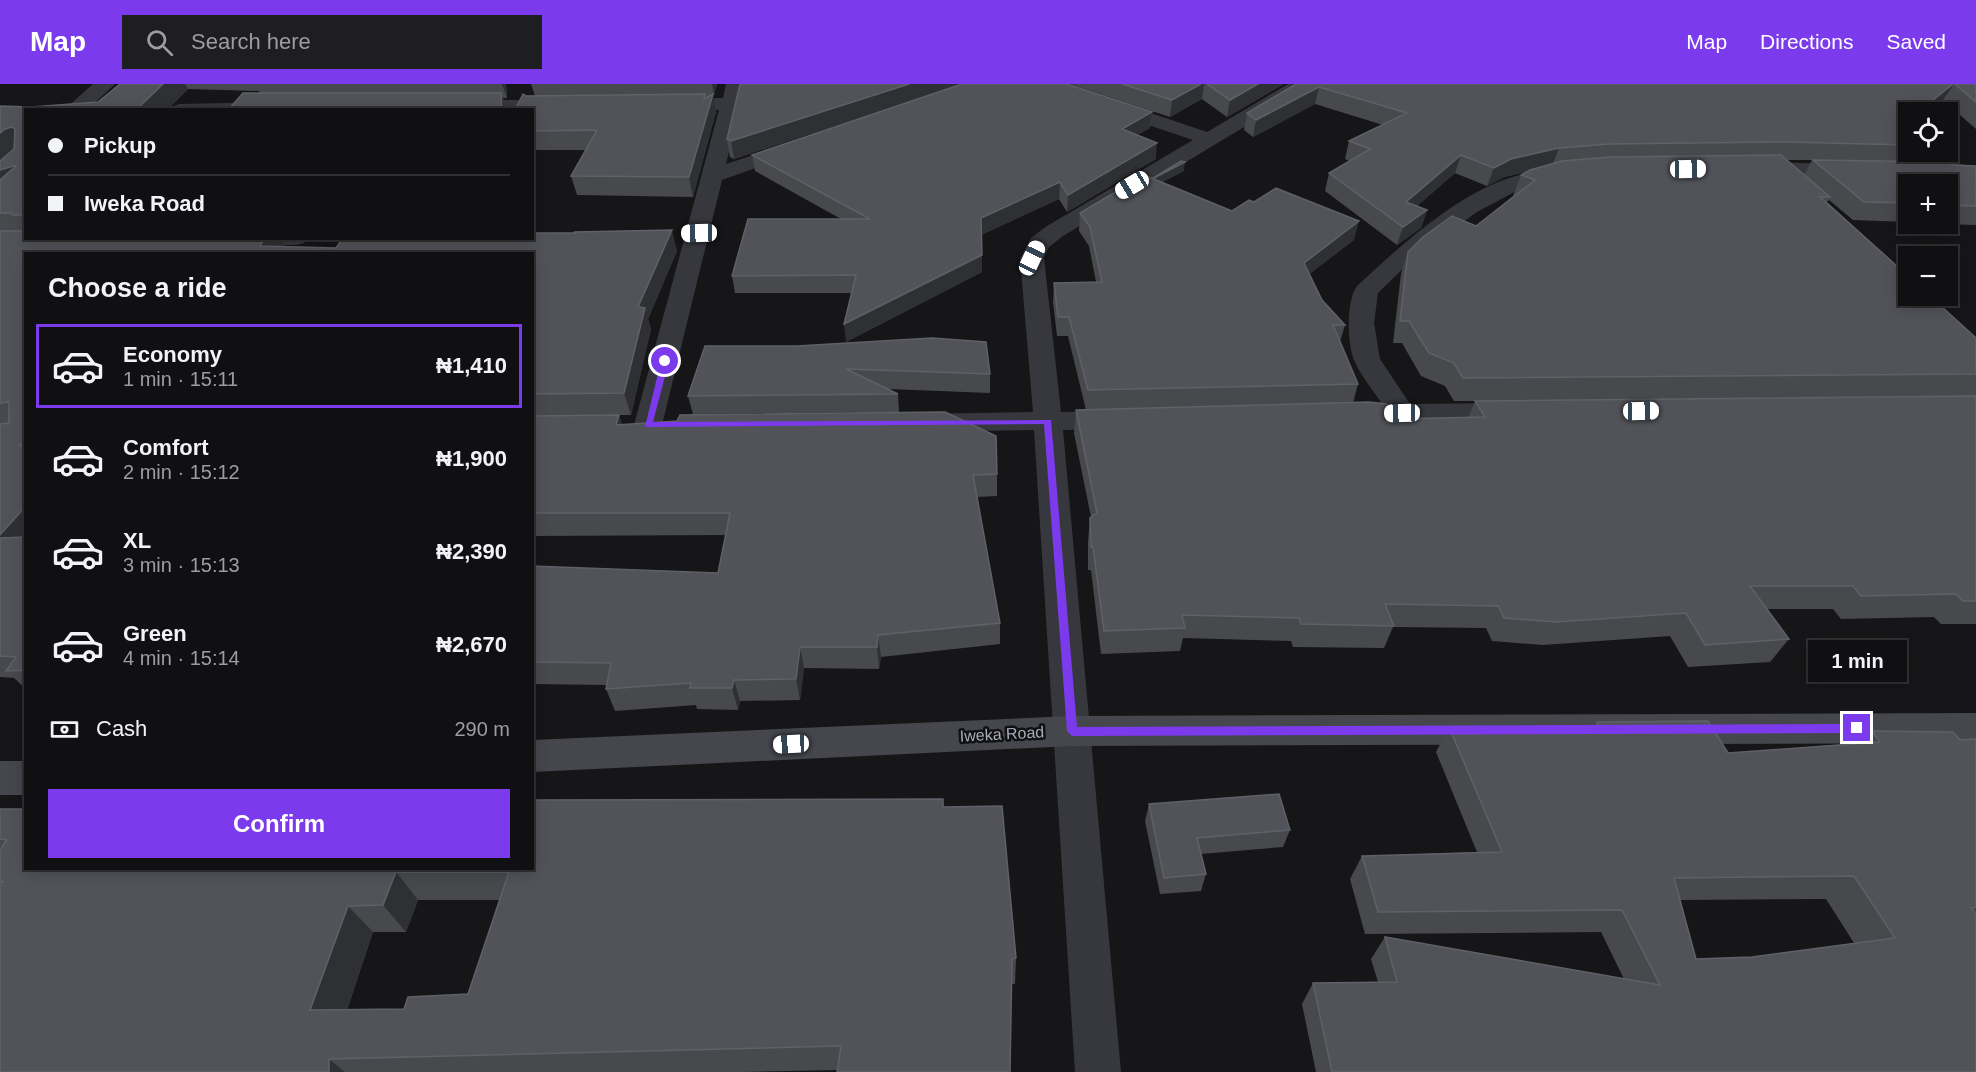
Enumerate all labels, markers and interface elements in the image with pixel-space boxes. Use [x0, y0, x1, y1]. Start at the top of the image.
search box [122, 15, 542, 69]
text: Map [30, 26, 86, 57]
icon: search [143, 26, 176, 59]
text: Search here [191, 29, 311, 54]
text: Map [1686, 30, 1727, 53]
text: Directions [1760, 30, 1853, 53]
text: Saved [1886, 30, 1946, 53]
map controls [1898, 102, 1958, 306]
button: locate [1898, 102, 1958, 162]
text: Pickup [84, 133, 156, 158]
car [1670, 160, 1706, 178]
car [1112, 168, 1152, 202]
button: + [1898, 174, 1958, 234]
text: Iweka Road [84, 191, 205, 216]
car [681, 224, 717, 242]
car [1016, 238, 1048, 278]
button: − [1898, 246, 1958, 306]
text: Choose a ride [48, 273, 227, 303]
icon: car [51, 339, 105, 393]
text: Economy [123, 342, 222, 367]
route start [651, 347, 678, 374]
text: ₦1,410 [436, 353, 507, 378]
text: 1 min · 15:11 [123, 368, 238, 390]
car [1623, 402, 1659, 420]
car [1384, 404, 1420, 422]
icon: car [51, 432, 105, 486]
text: Comfort [123, 435, 209, 460]
text: ₦1,900 [436, 446, 507, 471]
text: 2 min · 15:12 [123, 461, 240, 483]
icon: car [51, 525, 105, 579]
text: XL [123, 528, 151, 553]
text: ₦2,390 [436, 539, 507, 564]
text: 3 min · 15:13 [123, 554, 240, 576]
icon: car [51, 618, 105, 672]
text: Green [123, 621, 187, 646]
text: ₦2,670 [436, 632, 507, 657]
callout: 1 min [1808, 641, 1906, 683]
text: 4 min · 15:14 [123, 647, 240, 669]
text: 1 min [1831, 650, 1884, 672]
icon: cash [48, 713, 81, 746]
route end [1843, 714, 1870, 741]
text: Cash [96, 716, 147, 741]
text: 290 m [454, 718, 510, 740]
street label: Iweka Road [959, 723, 1045, 745]
car [773, 734, 809, 754]
button: Confirm [48, 789, 510, 858]

